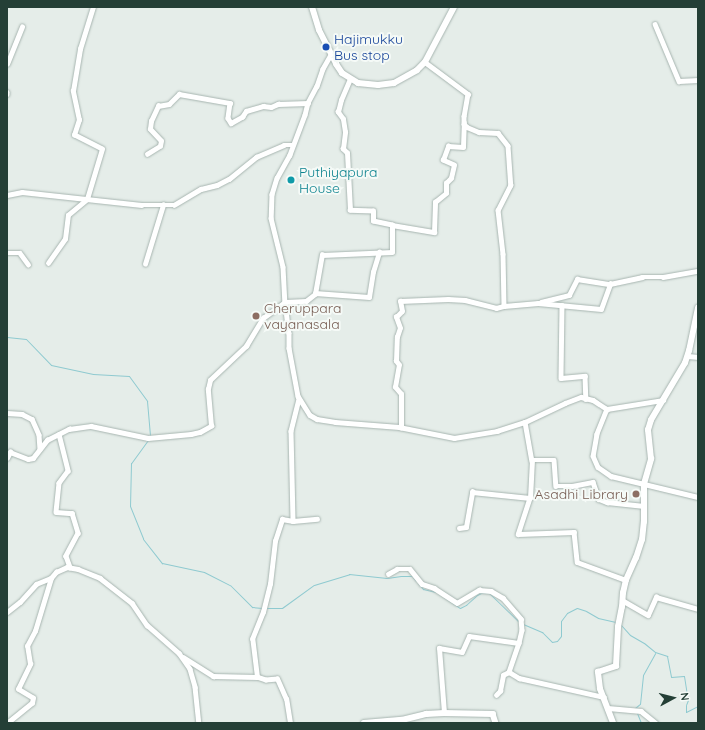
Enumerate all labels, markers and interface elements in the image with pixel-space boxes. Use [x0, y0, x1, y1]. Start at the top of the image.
place label: Hajimukku Bus stop [334, 31, 403, 64]
marker: Hajimukku Bus stop [321, 42, 331, 52]
place label: Puthiyapura House [299, 164, 378, 196]
marker: Puthiyapura House [286, 175, 296, 185]
place label: Cheruppara vayanasala [264, 300, 342, 332]
marker: Cheruppara vayanasala [251, 311, 261, 321]
place label: Asadhi Library [535, 486, 628, 502]
marker: Asadhi Library [631, 489, 641, 499]
north arrow [653, 678, 693, 718]
text: N [677, 692, 692, 701]

